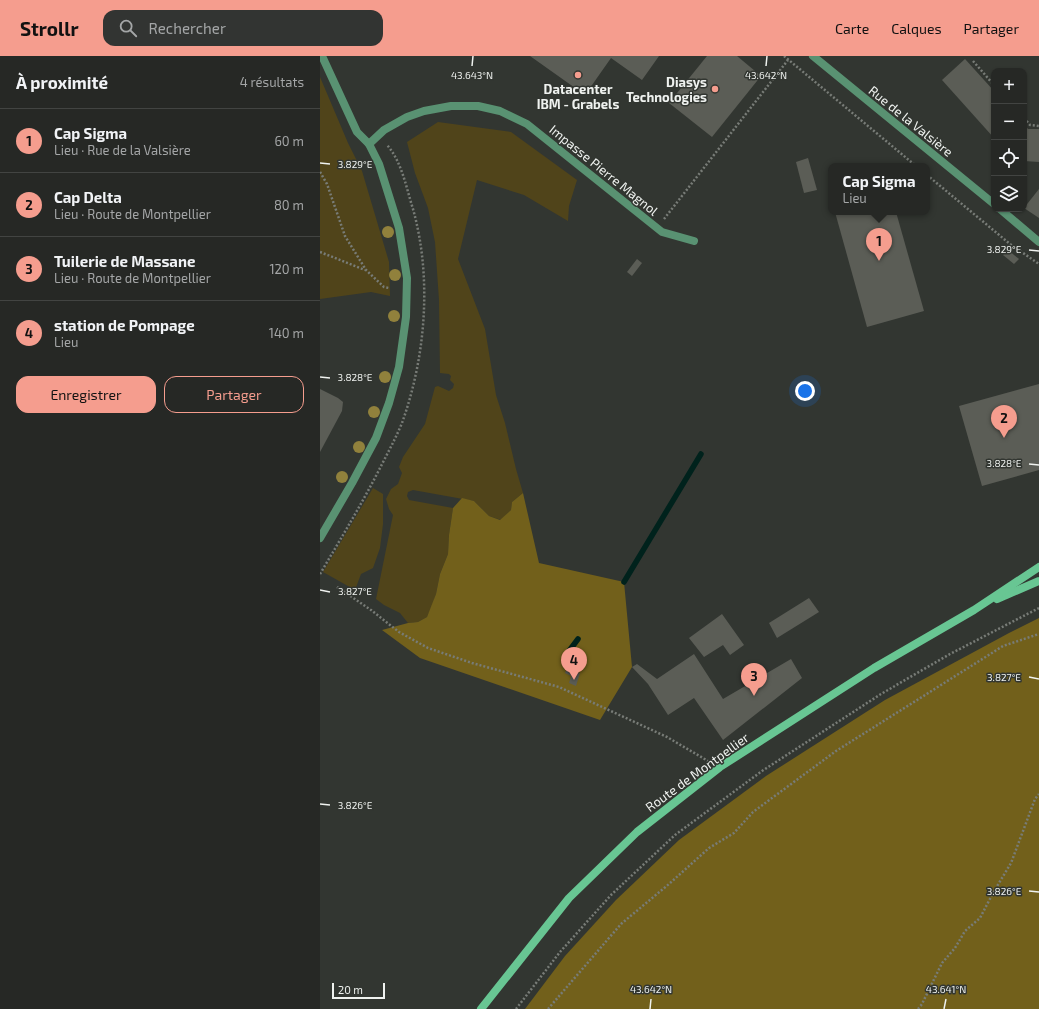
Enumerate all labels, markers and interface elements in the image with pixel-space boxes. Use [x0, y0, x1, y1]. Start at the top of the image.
search box [103, 10, 383, 46]
text: Strollr [20, 17, 79, 40]
icon: search [117, 17, 139, 39]
text: Rechercher [149, 19, 226, 37]
text: Carte [835, 20, 869, 37]
text: Calques [891, 20, 942, 37]
text: Partager [964, 20, 1019, 37]
map controls [991, 68, 1027, 212]
button: + [991, 68, 1027, 104]
text: 43.643°N [451, 69, 493, 81]
text: 43.642°N [745, 69, 787, 81]
marker: Datacenter IBM - Grabels [573, 70, 583, 80]
text: À proximité [16, 72, 108, 92]
text: 4 résultats [240, 74, 304, 90]
place label: Diasys Technologies [626, 74, 707, 105]
place label: Datacenter IBM - Grabels [537, 81, 619, 112]
street label: Rue de la Valsière [866, 82, 956, 160]
marker: Diasys Technologies [710, 84, 720, 94]
button: − [991, 104, 1027, 140]
street label: Impasse Pierre Magnol [546, 121, 662, 219]
text: Cap Sigma [54, 124, 127, 142]
text: 1 [26, 133, 32, 149]
text: 60 m [274, 133, 304, 149]
button: locate [991, 140, 1027, 176]
text: Lieu · Rue de la Valsière [54, 142, 191, 158]
text: 3.829°E [338, 158, 373, 170]
popup [828, 163, 930, 215]
text: Cap Sigma [842, 172, 916, 190]
button: layers [991, 176, 1027, 212]
text: Cap Delta [54, 188, 122, 206]
text: Lieu [842, 190, 867, 206]
text: 2 [25, 197, 33, 213]
text: 80 m [274, 197, 304, 213]
text: Lieu · Route de Montpellier [54, 206, 211, 222]
pin: 1 [866, 228, 892, 261]
text: 3.829°E [987, 243, 1022, 255]
text: Tuilerie de Massane [54, 252, 195, 270]
text: 3 [25, 261, 33, 277]
text: 120 m [269, 261, 304, 277]
text: Lieu · Route de Montpellier [54, 270, 211, 286]
text: station de Pompage [54, 316, 195, 334]
text: 4 [25, 325, 33, 341]
text: 140 m [269, 325, 304, 341]
text: Lieu [54, 334, 78, 350]
text: 3.828°E [338, 371, 373, 383]
button: Enregistrer [16, 376, 156, 413]
button: Partager [164, 376, 304, 413]
your location [795, 381, 815, 401]
pin: 2 [991, 405, 1017, 438]
text: 3.828°E [987, 457, 1022, 469]
text: 3.827°E [338, 585, 372, 597]
pin: 4 [561, 647, 587, 680]
pin: 3 [741, 663, 767, 696]
text: 3.827°E [987, 671, 1021, 683]
street label: Route de Montpellier [642, 729, 752, 815]
text: 3.826°E [338, 799, 373, 811]
text: 3.826°E [987, 885, 1022, 897]
scale bar [332, 981, 385, 1000]
text: 20 m [338, 983, 363, 996]
text: 43.642°N [630, 983, 672, 995]
text: 43.641°N [926, 983, 966, 995]

